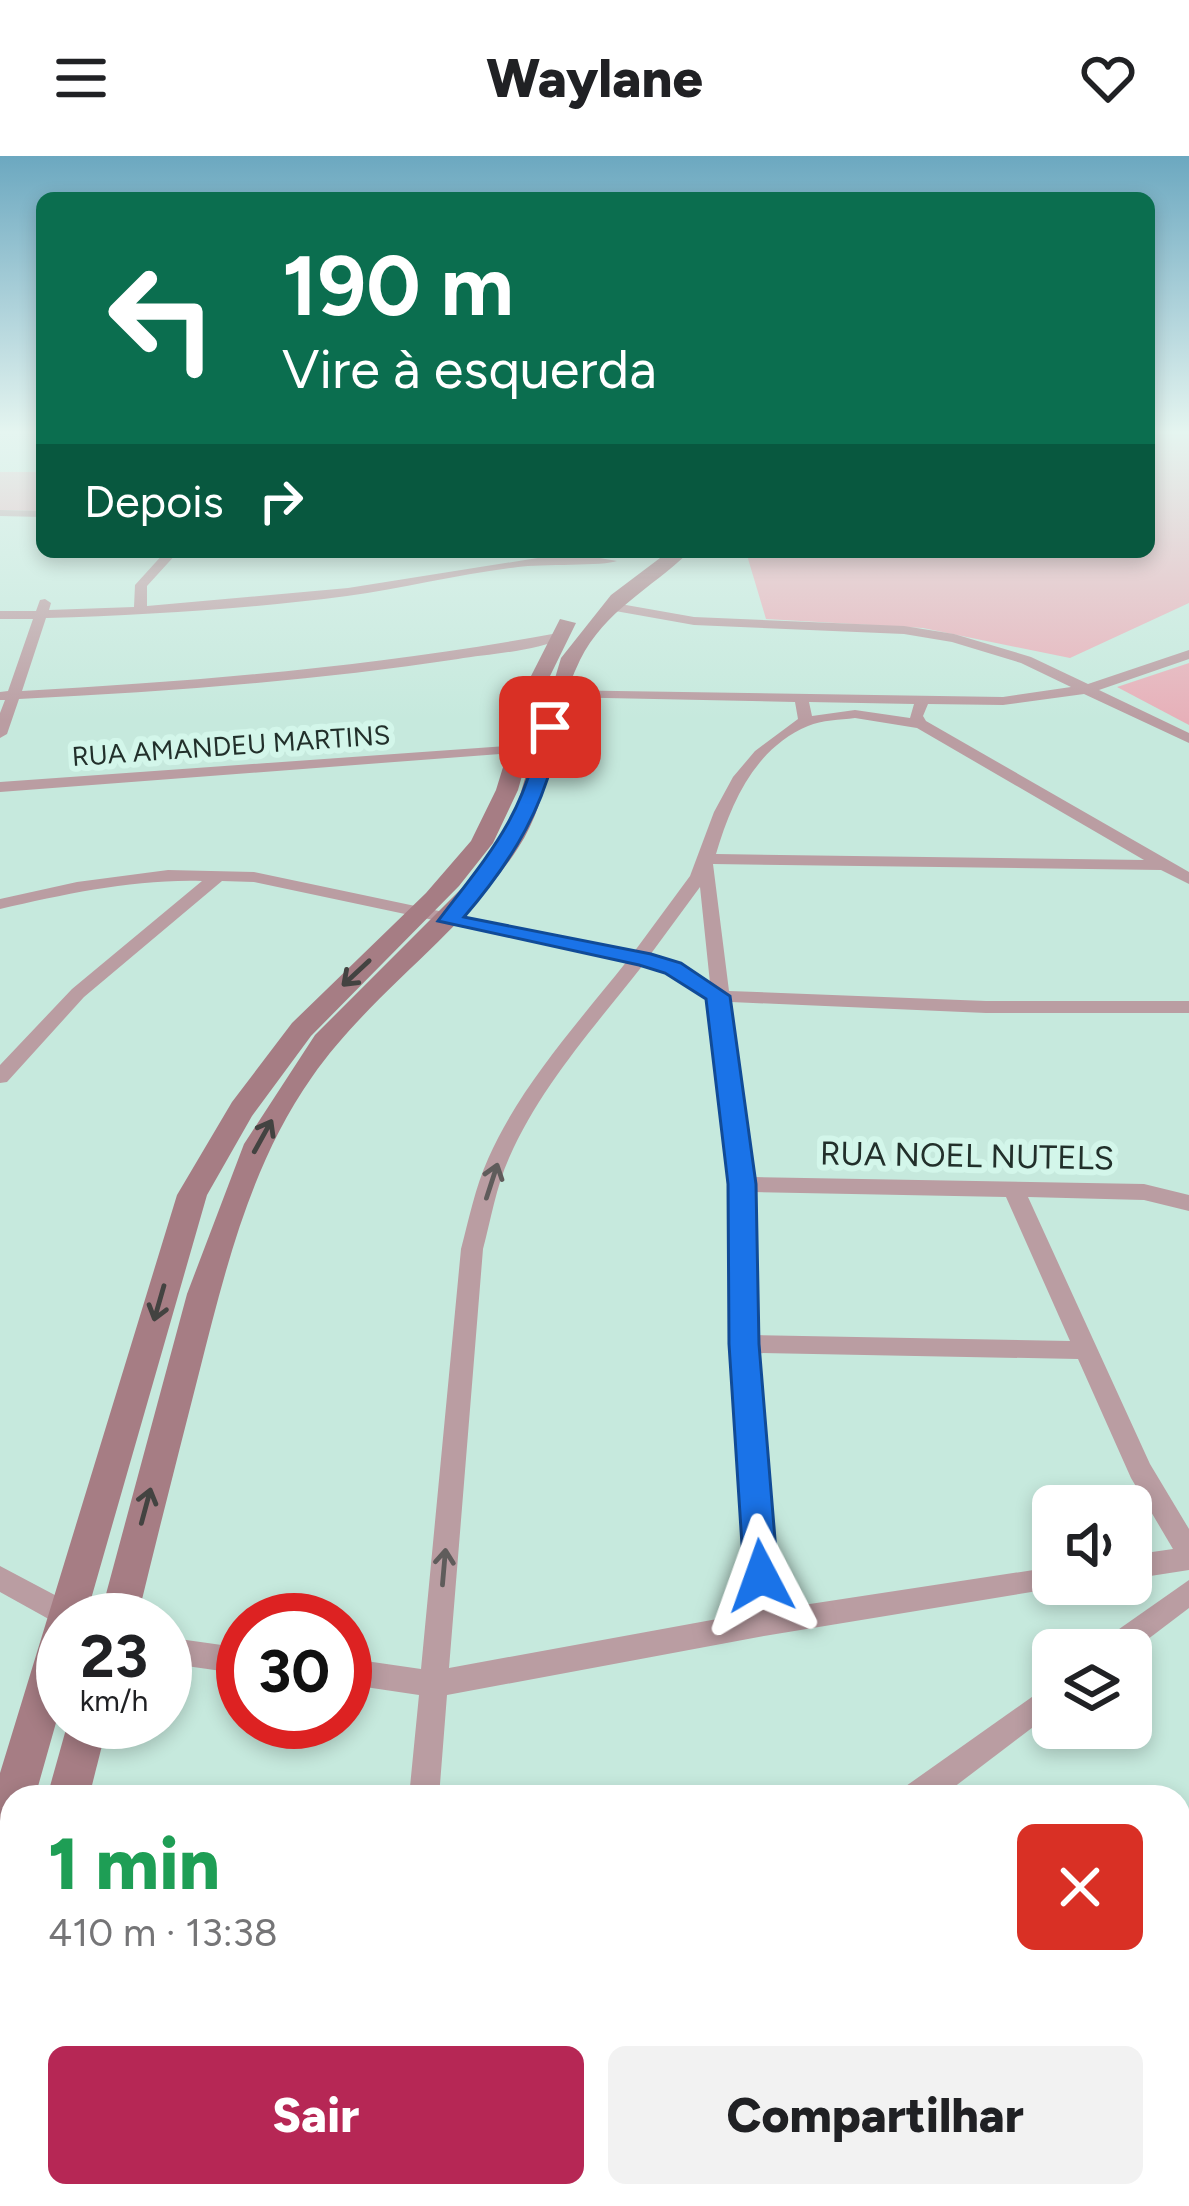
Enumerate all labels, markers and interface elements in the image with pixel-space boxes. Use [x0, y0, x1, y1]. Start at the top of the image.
icon: menu [48, 45, 114, 111]
icon: heart [1075, 45, 1141, 111]
text: Waylane [486, 46, 703, 111]
text: 190 m [282, 235, 514, 336]
icon: left [84, 240, 240, 396]
text: Vire à esquerda [282, 337, 657, 402]
icon: right [248, 468, 314, 534]
text: Depois [84, 474, 224, 528]
pin [499, 676, 601, 778]
icon: arrive [517, 694, 583, 760]
street label: RUA AMANDEU MARTINS [71, 718, 391, 773]
one-way arrow [341, 958, 371, 986]
one-way arrow [252, 1119, 275, 1154]
street label: RUA NOEL NUTELS [820, 1133, 1114, 1178]
one-way arrow [482, 1163, 504, 1201]
one-way arrow [147, 1283, 169, 1321]
map controls [1032, 1485, 1152, 1749]
button: sound [1032, 1485, 1152, 1605]
one-way arrow [137, 1488, 159, 1526]
position arrow [698, 1513, 824, 1639]
one-way arrow [433, 1548, 456, 1587]
speed limit sign: 30 [216, 1593, 372, 1749]
text: 23 [80, 1620, 148, 1692]
button: layers [1032, 1629, 1152, 1749]
text: km/h [80, 1682, 148, 1719]
text: 1 min [48, 1821, 220, 1907]
button: close [1017, 1824, 1143, 1950]
text: 410 m · 13:38 [48, 1909, 278, 1956]
button: Sair [48, 2046, 584, 2184]
button: Compartilhar [608, 2046, 1143, 2184]

